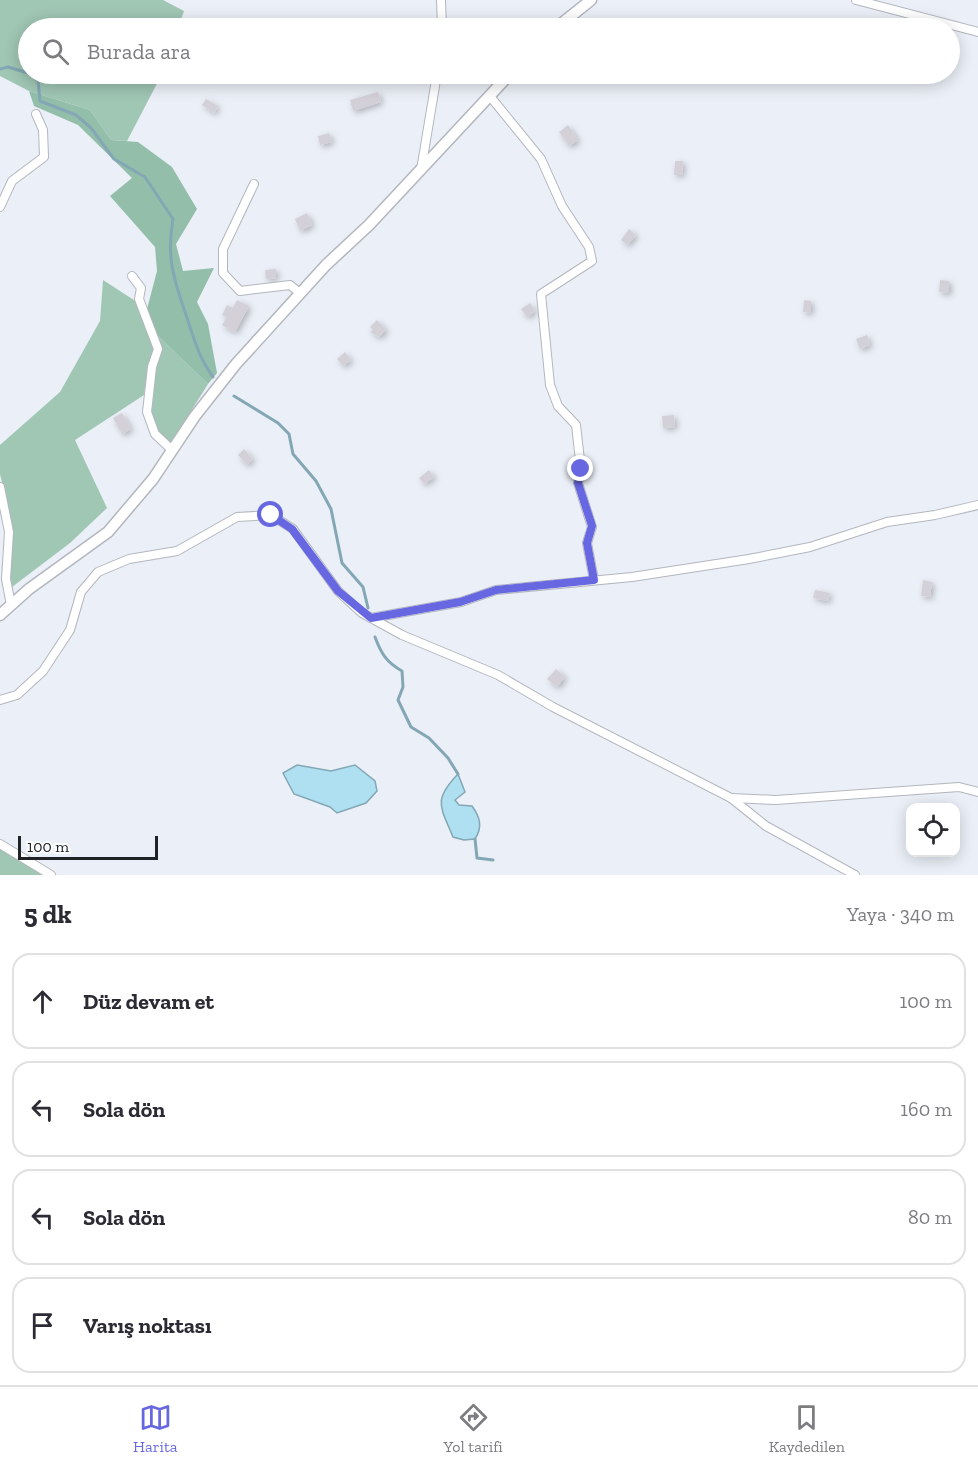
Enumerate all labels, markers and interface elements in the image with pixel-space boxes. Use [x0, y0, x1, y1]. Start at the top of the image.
search box [18, 18, 960, 84]
icon: search [39, 35, 72, 68]
text: Burada ara [87, 38, 191, 65]
route end [567, 455, 593, 481]
route start [257, 501, 283, 527]
map controls [906, 803, 960, 857]
button: locate [906, 803, 960, 857]
scale bar [18, 833, 158, 860]
text: 100 m [27, 837, 69, 856]
text: 5 dk [24, 898, 72, 930]
text: Yaya · 340 m [847, 902, 954, 926]
icon: ahead [26, 985, 59, 1018]
text: Düz devam et [83, 988, 214, 1015]
text: 100 m [899, 989, 952, 1013]
icon: left [26, 1093, 59, 1126]
text: Sola dön [83, 1096, 165, 1123]
text: 160 m [900, 1097, 952, 1121]
icon: left [26, 1201, 59, 1234]
text: Sola dön [83, 1204, 165, 1231]
text: 80 m [908, 1205, 952, 1229]
icon: arrive [26, 1309, 59, 1342]
text: Varış noktası [83, 1312, 212, 1339]
tab: Harita [133, 1401, 178, 1456]
tab: Yol tarifi [444, 1401, 503, 1456]
tab: Kaydedilen [769, 1401, 845, 1456]

